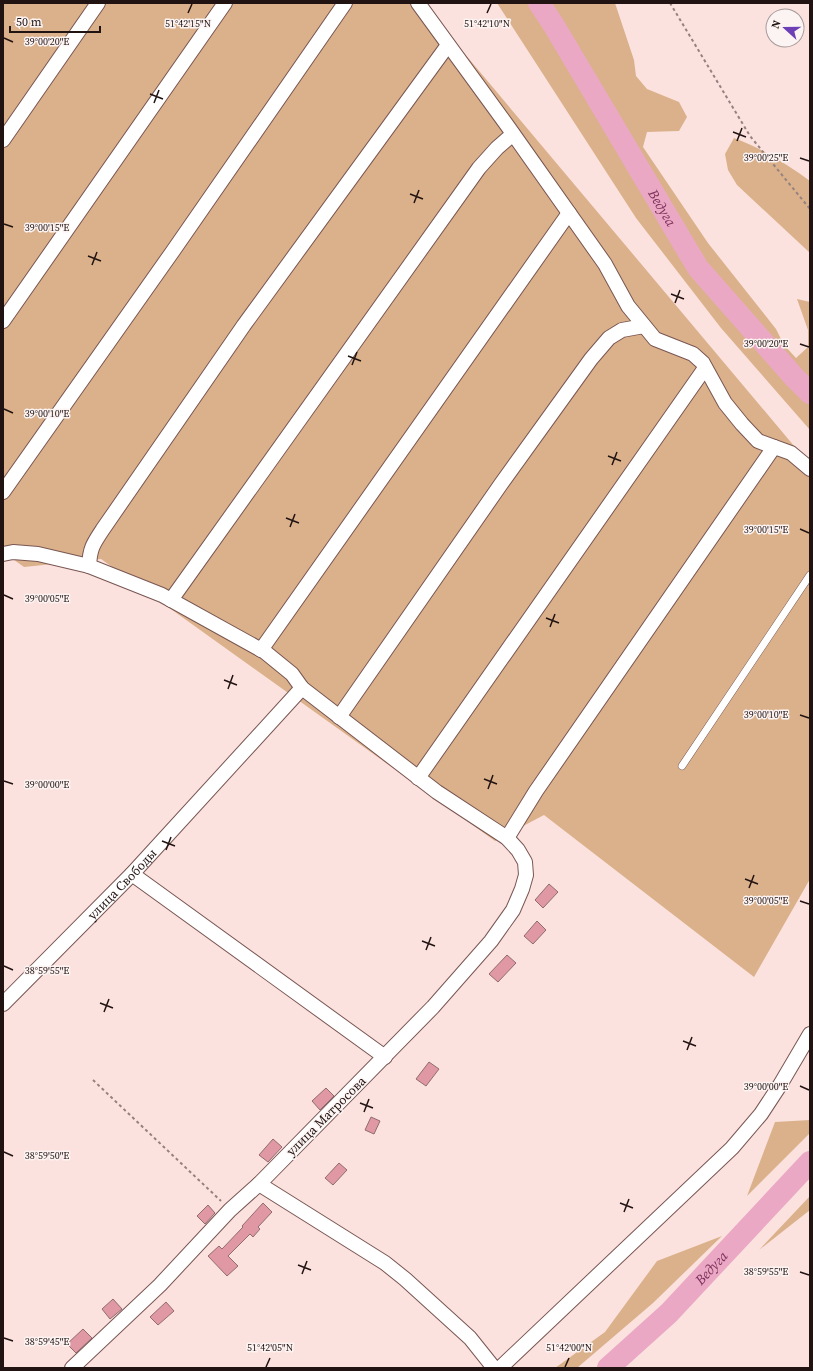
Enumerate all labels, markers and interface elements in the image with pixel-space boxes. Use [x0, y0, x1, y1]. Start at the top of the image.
scale bar [10, 8, 100, 34]
north arrow [765, 8, 805, 48]
text: 50 m [16, 14, 42, 30]
text: 51°42'15"N [165, 17, 211, 30]
text: 51°42'10"N [464, 17, 510, 30]
text: N [768, 18, 785, 31]
text: 39°00'20"E [25, 35, 69, 48]
text: 39°00'25"E [744, 151, 788, 164]
water label: Ведуга [643, 185, 681, 231]
text: 39°00'15"E [25, 221, 69, 234]
text: 39°00'20"E [744, 337, 788, 350]
text: 39°00'10"E [25, 407, 69, 420]
text: 39°00'15"E [744, 523, 788, 536]
text: 39°00'05"E [25, 592, 69, 605]
text: 39°00'10"E [744, 708, 788, 721]
text: 39°00'00"E [25, 778, 69, 791]
street label: улица Свободы [83, 844, 160, 923]
text: 39°00'05"E [744, 894, 788, 907]
text: 38°59'55"E [25, 964, 69, 977]
street label: улица Матросова [283, 1072, 370, 1159]
text: 39°00'00"E [744, 1080, 788, 1093]
text: 38°59'50"E [25, 1149, 69, 1162]
water label: Ведуга [690, 1246, 733, 1290]
text: 38°59'55"E [744, 1265, 788, 1278]
text: 38°59'45"E [25, 1335, 69, 1348]
text: 51°42'05"N [247, 1341, 293, 1354]
text: 51°42'00"N [546, 1341, 592, 1354]

